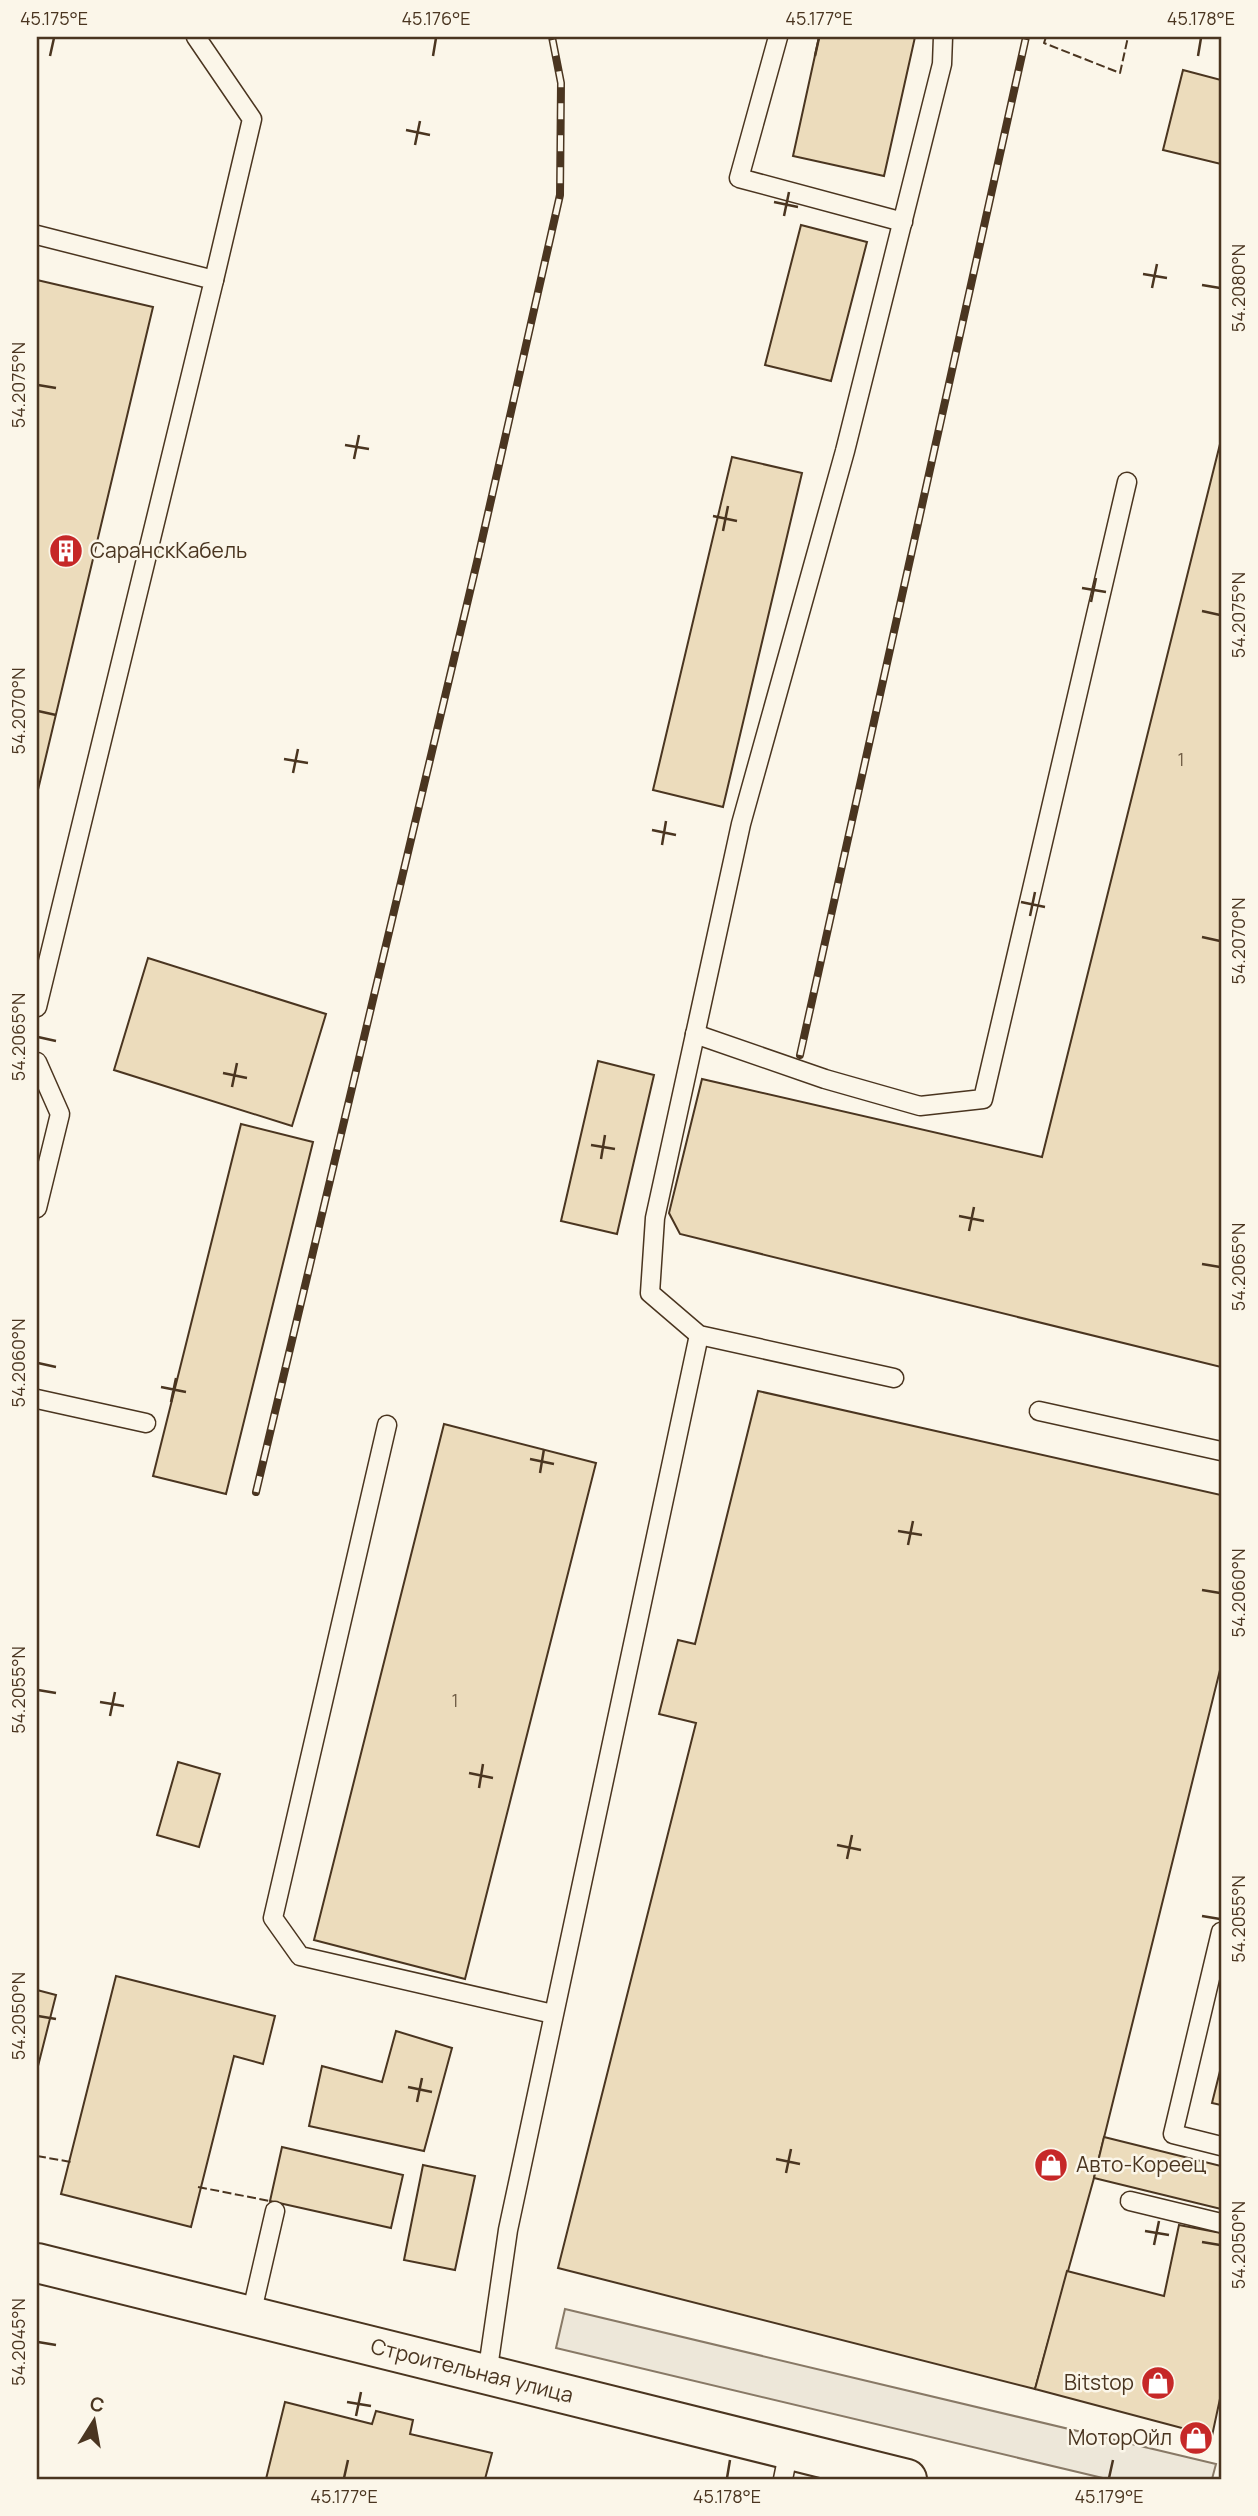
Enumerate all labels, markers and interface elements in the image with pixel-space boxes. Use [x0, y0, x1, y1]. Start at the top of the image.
text: 45.175°E [20, 6, 88, 30]
text: 45.176°E [402, 6, 471, 30]
text: 45.177°E [785, 6, 853, 30]
text: 45.178°E [1167, 6, 1235, 30]
text: 54.2080°N [1226, 244, 1250, 332]
text: 54.2075°N [6, 342, 30, 428]
building icon: СаранскКабель [47, 532, 85, 570]
place label: СаранскКабель [90, 536, 247, 564]
text: 54.2075°N [1226, 572, 1250, 658]
text: 54.2070°N [6, 668, 30, 754]
house number: 1 [1177, 747, 1185, 771]
text: 54.2070°N [1226, 898, 1250, 984]
text: 54.2065°N [6, 993, 30, 1081]
text: 54.2065°N [1226, 1223, 1250, 1311]
text: 54.2060°N [6, 1318, 30, 1408]
text: 54.2060°N [1226, 1548, 1250, 1638]
text: 54.2055°N [6, 1646, 30, 1734]
house number: 1 [451, 1688, 459, 1712]
text: 54.2055°N [1226, 1875, 1250, 1963]
text: 54.2050°N [6, 1972, 30, 2060]
shop icon: Авто-Кореец [1032, 2146, 1070, 2184]
place label: Авто-Кореец [1076, 2150, 1206, 2178]
text: 54.2050°N [1226, 2201, 1250, 2289]
text: 54.2045°N [6, 2298, 30, 2386]
street label: Строительная улица [368, 2331, 576, 2409]
shop icon: Bitstop [1139, 2364, 1177, 2402]
place label: Bitstop [1064, 2368, 1134, 2396]
north arrow [60, 2386, 130, 2456]
text: С [88, 2390, 107, 2418]
shop icon: МоторОйл [1177, 2419, 1215, 2457]
place label: МоторОйл [1068, 2423, 1172, 2451]
text: 45.177°E [310, 2484, 378, 2508]
text: 45.178°E [693, 2484, 761, 2508]
text: 45.179°E [1075, 2484, 1144, 2508]

